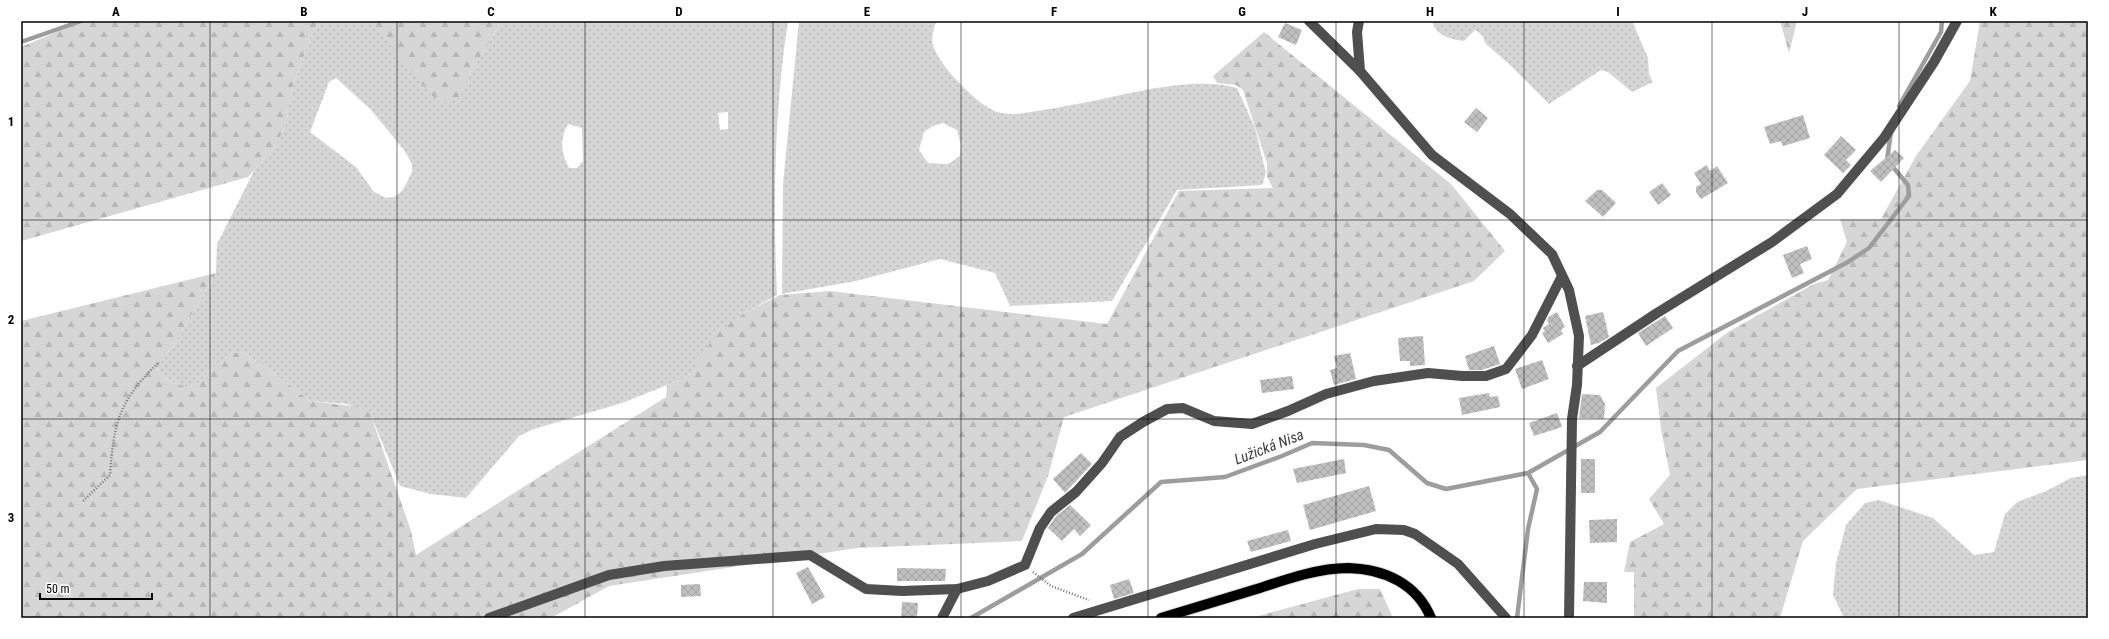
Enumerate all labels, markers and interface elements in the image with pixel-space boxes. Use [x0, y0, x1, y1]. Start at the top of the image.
text: A [112, 4, 120, 19]
text: B [300, 4, 308, 19]
text: C [487, 4, 495, 19]
text: D [675, 4, 683, 19]
text: E [864, 4, 871, 19]
text: F [1051, 4, 1057, 19]
text: G [1238, 4, 1246, 19]
text: H [1426, 4, 1434, 19]
text: I [1616, 4, 1620, 19]
text: J [1802, 4, 1808, 19]
text: K [1989, 4, 1997, 19]
text: 1 [8, 114, 14, 129]
text: 2 [8, 312, 15, 327]
water label: Lužická Nisa [1232, 426, 1306, 468]
text: 3 [8, 510, 14, 525]
scale bar [40, 575, 152, 601]
text: 50 m [46, 582, 70, 596]

